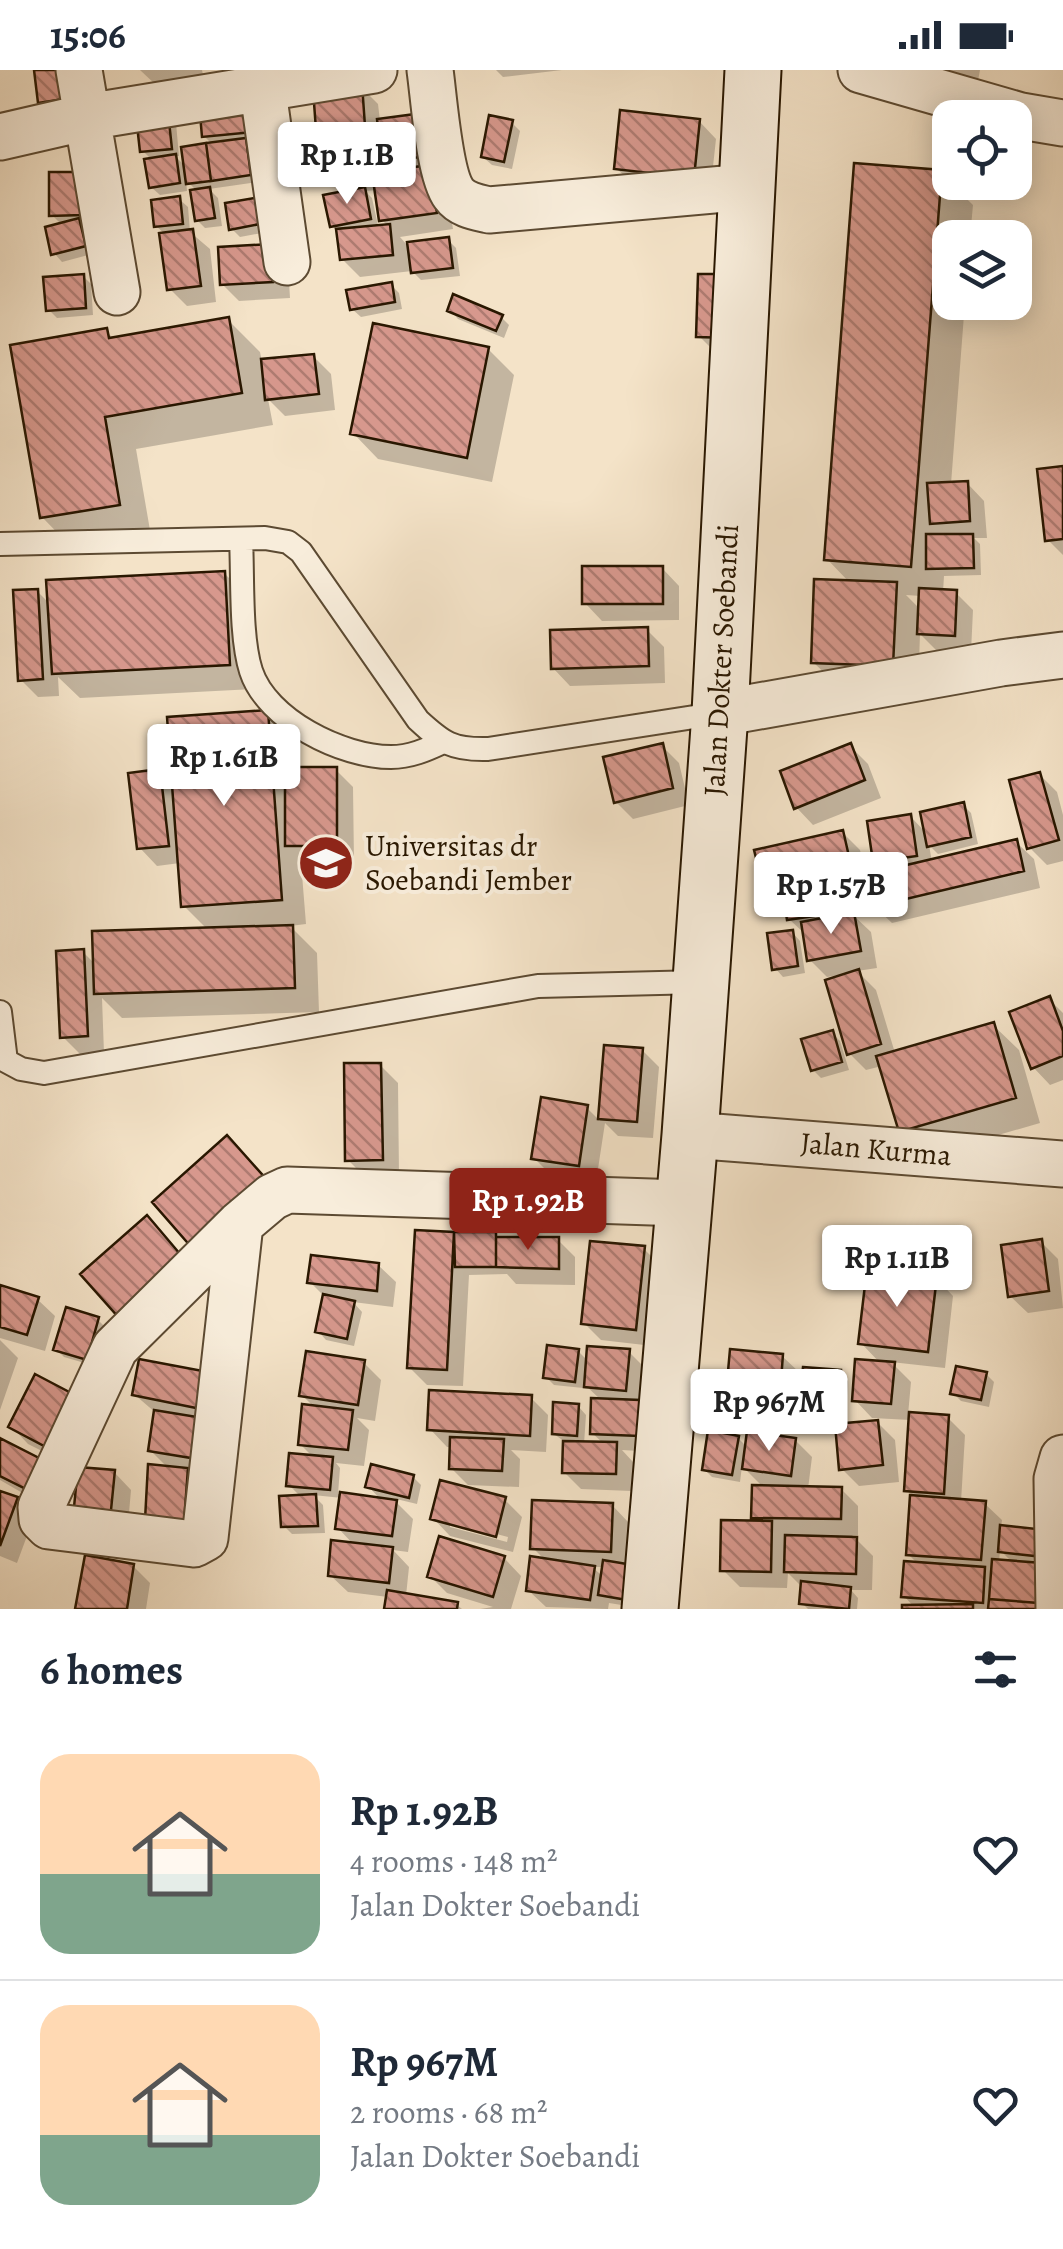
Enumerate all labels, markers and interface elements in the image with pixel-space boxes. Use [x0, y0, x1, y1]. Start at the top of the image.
text: 15:06 [50, 9, 126, 61]
map controls [932, 100, 1032, 320]
button: locate [932, 100, 1032, 200]
pin: Rp 1.1B [255, 122, 439, 207]
text: Rp 1.1B [300, 132, 394, 176]
button: layers [932, 220, 1032, 320]
street label: Jalan Dokter Soebandi [694, 523, 748, 797]
pin: Rp 1.61B [121, 724, 327, 809]
text: Rp 1.61B [169, 734, 279, 778]
place label: Universitas dr Soebandi Jember [365, 826, 572, 900]
school or university icon: Universitas dr Soebandi Jember [296, 833, 356, 893]
pin: Rp 1.57B [728, 852, 934, 937]
text: Rp 1.57B [776, 862, 886, 906]
street label: Jalan Kurma [799, 1122, 953, 1176]
pin: Rp 1.92B [425, 1168, 631, 1253]
text: Rp 1.92B [471, 1178, 585, 1222]
pin: Rp 1.11B [794, 1225, 1000, 1310]
text: Rp 1.11B [844, 1235, 950, 1279]
pin: Rp 967M [677, 1369, 861, 1454]
text: Rp 967M [713, 1379, 825, 1423]
text: 6 homes [40, 1641, 183, 1698]
icon: filters [968, 1642, 1023, 1697]
text: Rp 1.92B [350, 1782, 499, 1839]
icon: home [120, 1794, 240, 1914]
icon: heart [968, 1827, 1023, 1882]
text: 4 rooms · 148 m² [350, 1839, 558, 1883]
text: Jalan Dokter Soebandi [350, 1883, 640, 1927]
text: Rp 967M [350, 2033, 498, 2090]
icon: home [120, 2045, 240, 2165]
icon: heart [968, 2078, 1023, 2133]
text: 2 rooms · 68 m² [350, 2090, 548, 2134]
text: Jalan Dokter Soebandi [350, 2134, 640, 2178]

